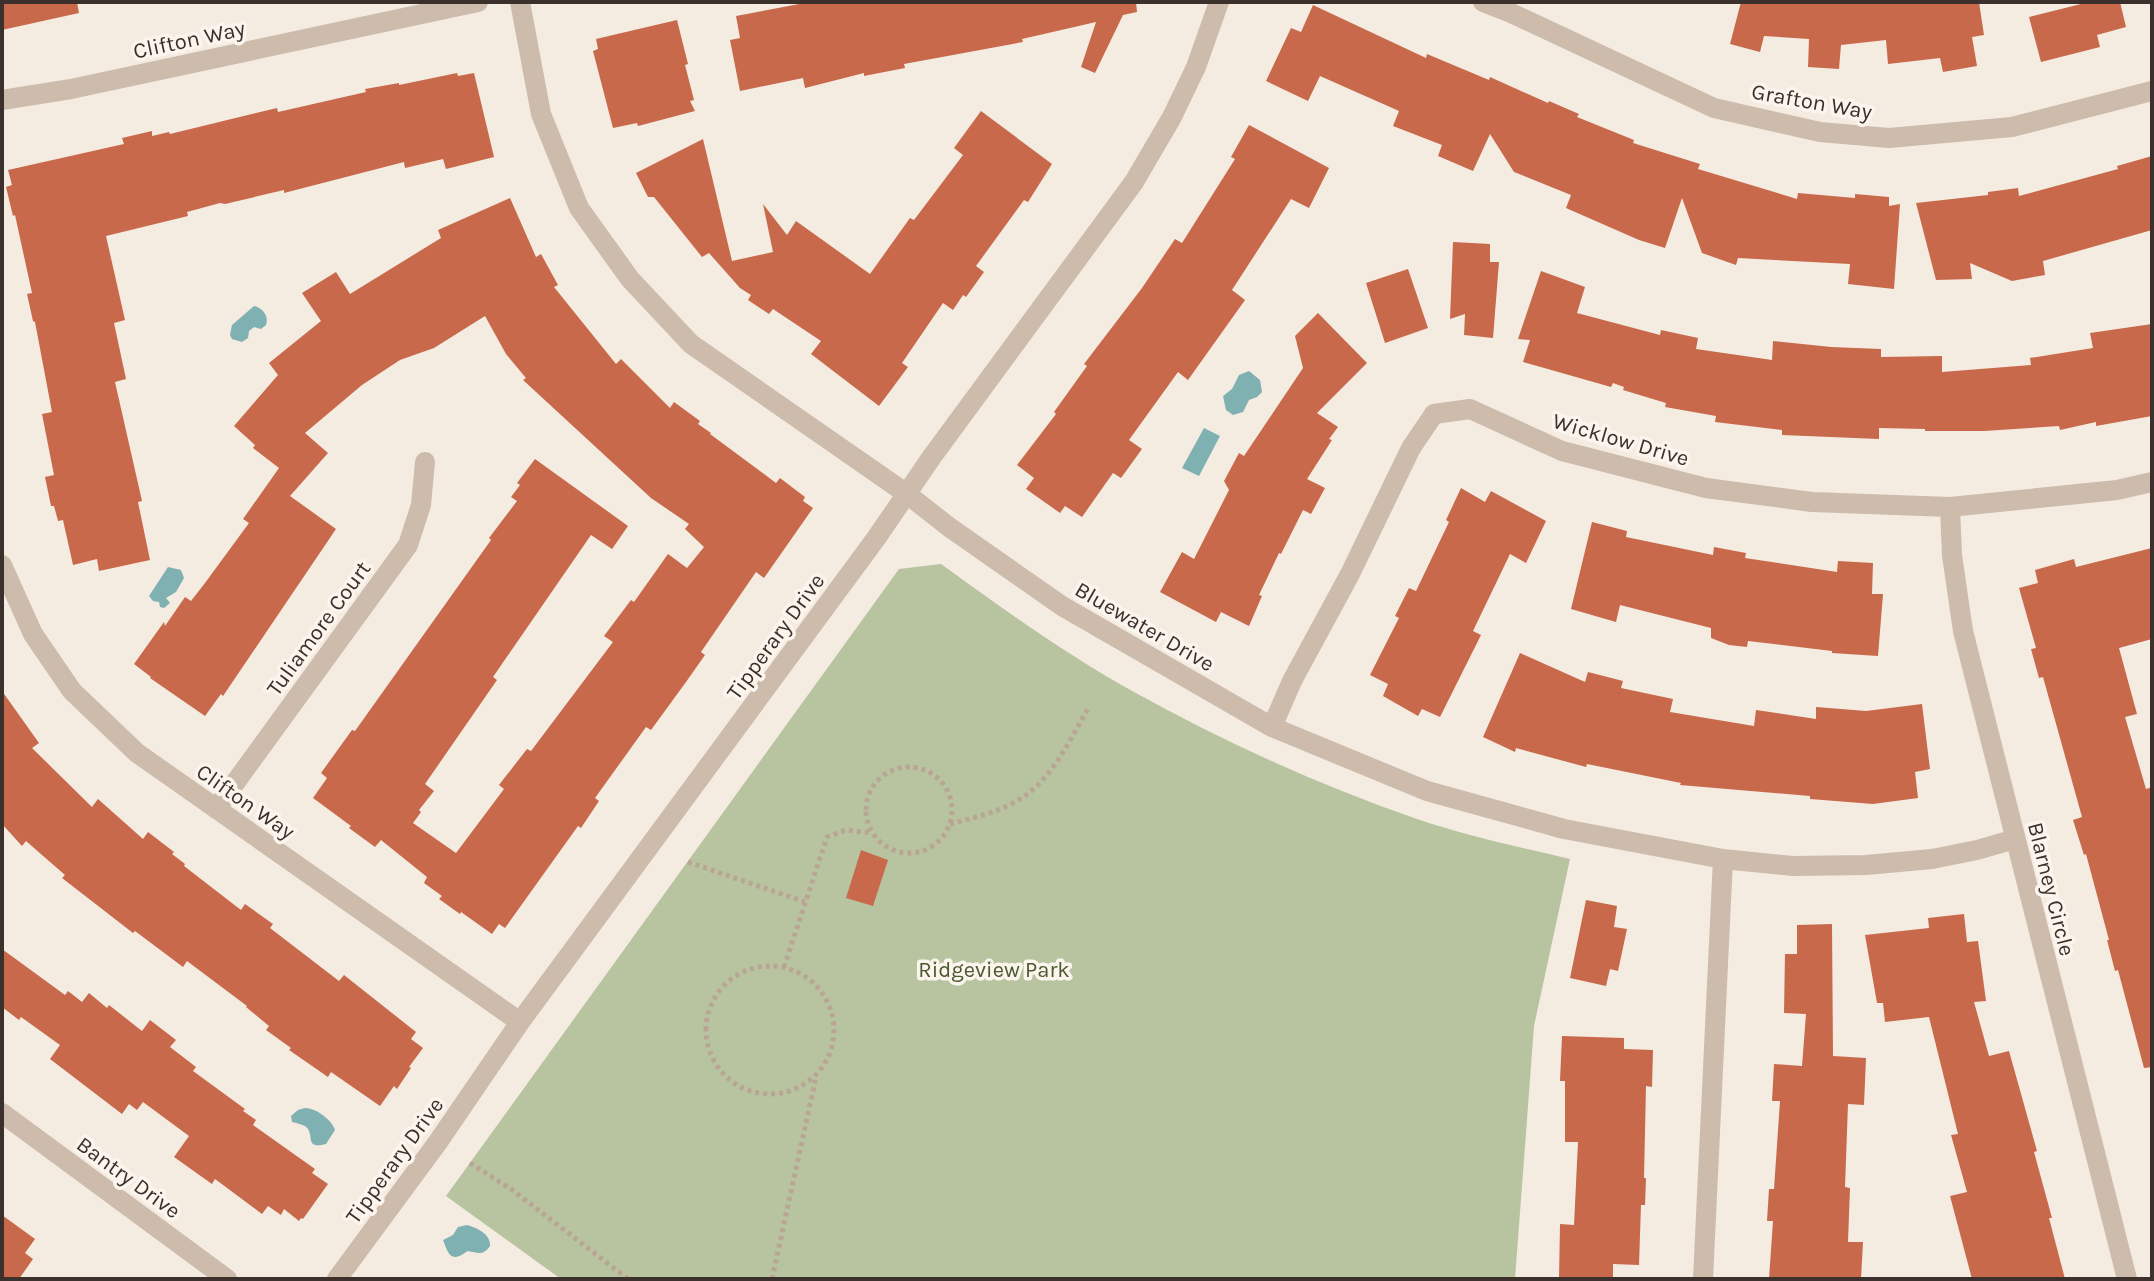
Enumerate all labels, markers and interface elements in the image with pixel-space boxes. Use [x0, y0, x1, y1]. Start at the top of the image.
street label: Clifton Way [131, 15, 248, 65]
street label: Grafton Way [1750, 79, 1874, 125]
street label: Wicklow Drive [1550, 408, 1692, 472]
street label: Tuliamore Court [261, 556, 376, 701]
street label: Tipperary Drive [721, 568, 830, 705]
street label: Bluewater Drive [1070, 576, 1219, 677]
street label: Clifton Way [191, 759, 300, 845]
street label: Blarney Circle [2022, 820, 2080, 959]
park label: Ridgeview Park [918, 957, 1070, 983]
street label: Tipperary Drive [340, 1092, 449, 1229]
street label: Bantry Drive [71, 1131, 185, 1224]

